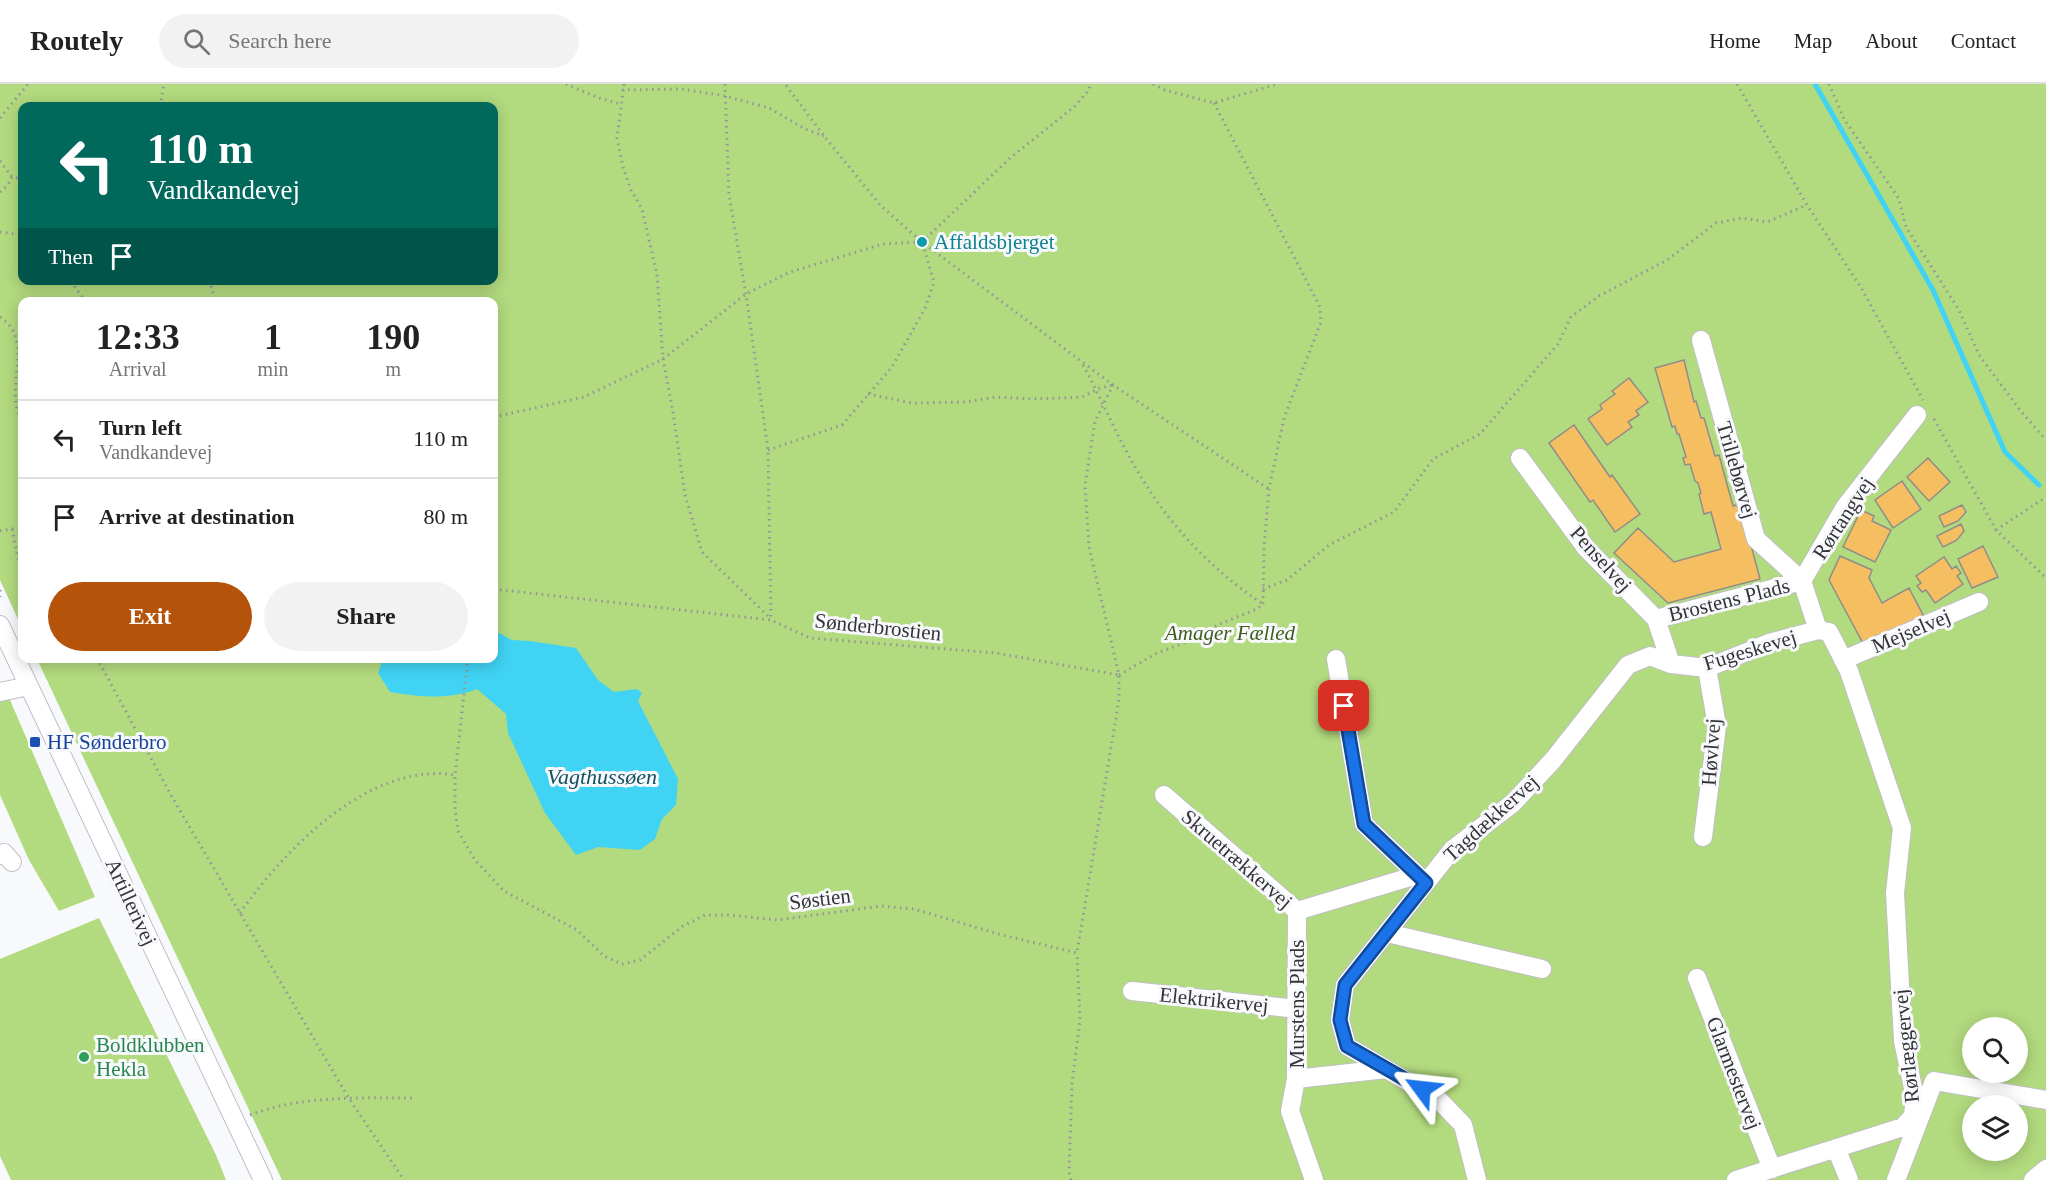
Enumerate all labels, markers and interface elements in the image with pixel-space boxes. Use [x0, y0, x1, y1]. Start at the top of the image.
search box [159, 14, 579, 68]
text: Routely [30, 25, 123, 56]
icon: search [180, 25, 213, 58]
text: Search here [228, 28, 332, 53]
text: Home [1709, 29, 1761, 53]
text: Map [1794, 29, 1832, 53]
text: About [1865, 29, 1918, 53]
text: Contact [1951, 29, 2016, 53]
icon: left [48, 126, 126, 204]
text: 110 m [147, 126, 253, 172]
text: Vandkandevej [147, 175, 300, 205]
place label: Affaldsbjerget [934, 230, 1055, 254]
marker: Affaldsbjerget [915, 235, 929, 249]
icon: arrive [105, 240, 138, 273]
text: Then [48, 244, 93, 269]
text: 12:33 [96, 317, 180, 357]
text: 1 [264, 317, 282, 357]
text: 190 [366, 317, 420, 357]
text: Arrival [109, 358, 167, 380]
text: min [257, 358, 289, 380]
text: m [386, 358, 401, 380]
text: Turn left [99, 415, 182, 440]
street label: Trillebørvej [1712, 419, 1762, 521]
icon: left [48, 423, 81, 456]
text: 110 m [413, 426, 468, 451]
text: Vandkandevej [99, 441, 212, 463]
street label: Rørtangvej [1808, 472, 1878, 564]
icon: arrive [48, 501, 81, 534]
text: Arrive at destination [99, 504, 295, 529]
text: 80 m [423, 504, 468, 529]
street label: Penselvej [1565, 521, 1637, 597]
street label: Brostens Plads [1666, 573, 1792, 627]
button: Exit [48, 582, 252, 651]
button: Share [264, 582, 468, 651]
street label: Mejselvej [1868, 604, 1954, 658]
street label: Sønderbrostien [814, 608, 943, 646]
park label: Amager Fælled [1163, 621, 1296, 645]
street label: Fugeskevej [1701, 625, 1799, 675]
pin [1318, 680, 1369, 731]
icon: arrive [1327, 689, 1360, 722]
street label: Høvlvej [1697, 717, 1725, 787]
place label: HF Sønderbro [47, 730, 167, 754]
marker: HF Sønderbro [28, 735, 42, 749]
water label: Vagthussøen [547, 764, 657, 789]
street label: Tagdækkervej [1439, 769, 1543, 867]
street label: Skruetrækkervej [1177, 804, 1297, 914]
street label: Artillerivej [100, 855, 162, 949]
street label: Søstien [788, 883, 853, 915]
street label: Murstens Plads [1285, 940, 1309, 1068]
street label: Elektrikervej [1158, 982, 1270, 1018]
street label: Rørlæggervej [1888, 988, 1924, 1104]
street label: Glarmestervej [1701, 1013, 1767, 1133]
map controls [1962, 1017, 2028, 1161]
button: search [1962, 1017, 2028, 1083]
place label: Boldklubben Hekla [96, 1033, 205, 1081]
marker: Boldklubben Hekla [77, 1050, 91, 1064]
position arrow [1390, 1057, 1454, 1121]
button: layers [1962, 1095, 2028, 1161]

